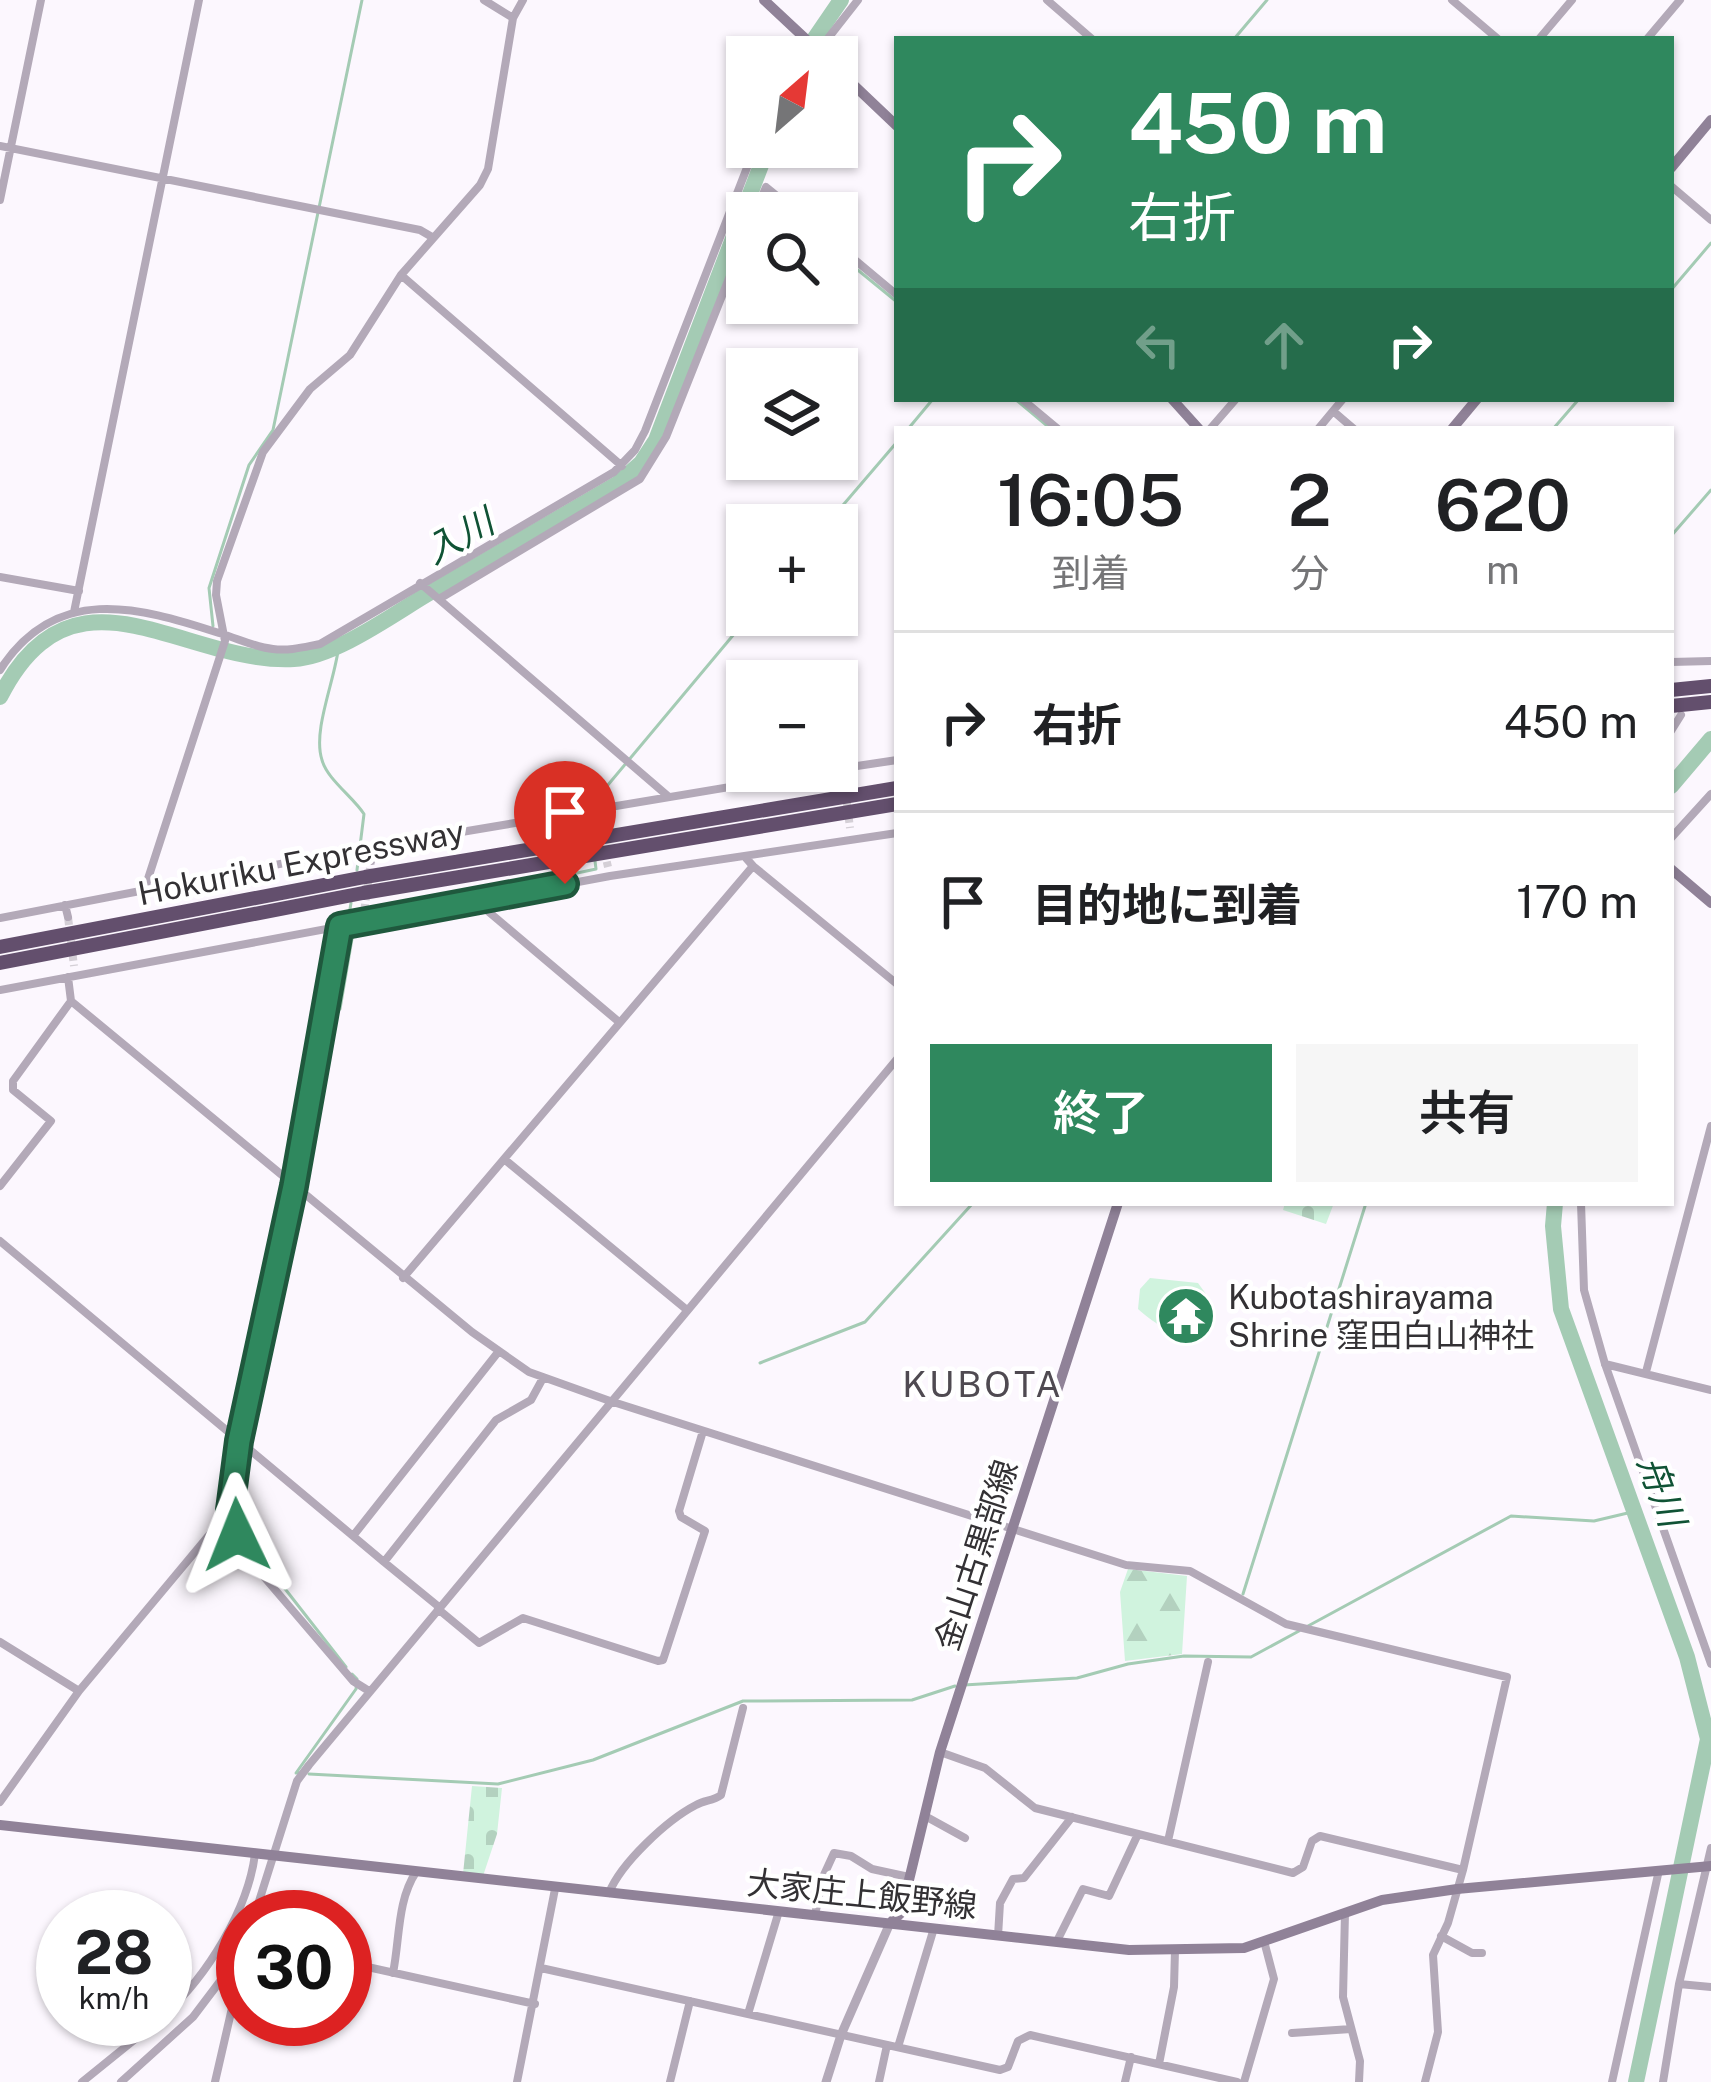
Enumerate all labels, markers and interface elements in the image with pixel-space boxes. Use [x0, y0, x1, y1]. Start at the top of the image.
north arrow [726, 36, 858, 168]
map controls [726, 36, 858, 792]
text: 450 m [1128, 73, 1387, 172]
icon: right [930, 84, 1086, 240]
text: 右折 [1128, 186, 1236, 249]
button: search [726, 192, 858, 324]
icon: left [1125, 312, 1191, 378]
icon: ahead [1251, 312, 1317, 378]
icon: right [1377, 312, 1443, 378]
button: layers [726, 348, 858, 480]
text: 16:05 [997, 458, 1184, 542]
text: 2 [1287, 458, 1332, 542]
text: 620 [1435, 463, 1571, 547]
water label: 入川 [417, 498, 504, 572]
button: + [726, 504, 858, 636]
text: m [1486, 547, 1520, 593]
text: 到着 [1052, 550, 1130, 596]
text: 分 [1290, 550, 1329, 596]
button: − [726, 660, 858, 792]
icon: right [930, 689, 996, 755]
text: 450 m [1504, 695, 1638, 748]
text: 右折 [1032, 698, 1122, 751]
pin [514, 761, 616, 884]
icon: arrive [532, 779, 598, 845]
street label: Hokuriku Expressway [135, 812, 467, 912]
icon: arrive [930, 869, 996, 935]
text: 170 m [1516, 875, 1638, 928]
text: 目的地に到着 [1032, 878, 1302, 931]
button: 終了 [930, 1044, 1272, 1182]
button: 共有 [1296, 1044, 1638, 1182]
place label: Kubotashirayama Shrine 窪田白山神社 [1228, 1278, 1534, 1354]
temple icon: Kubotashirayama Shrine 窪田白山神社 [1155, 1285, 1217, 1347]
district label: KUBOTA [902, 1363, 1064, 1405]
water label: 舟川 [1630, 1450, 1695, 1536]
street label: 金山古黒部線 [927, 1455, 1025, 1655]
position arrow [174, 1472, 300, 1598]
street label: 大家庄上飯野線 [745, 1863, 979, 1925]
speed limit sign: 30 [216, 1890, 372, 2046]
text: 28 [75, 1917, 153, 1988]
text: km/h [79, 1980, 149, 2016]

